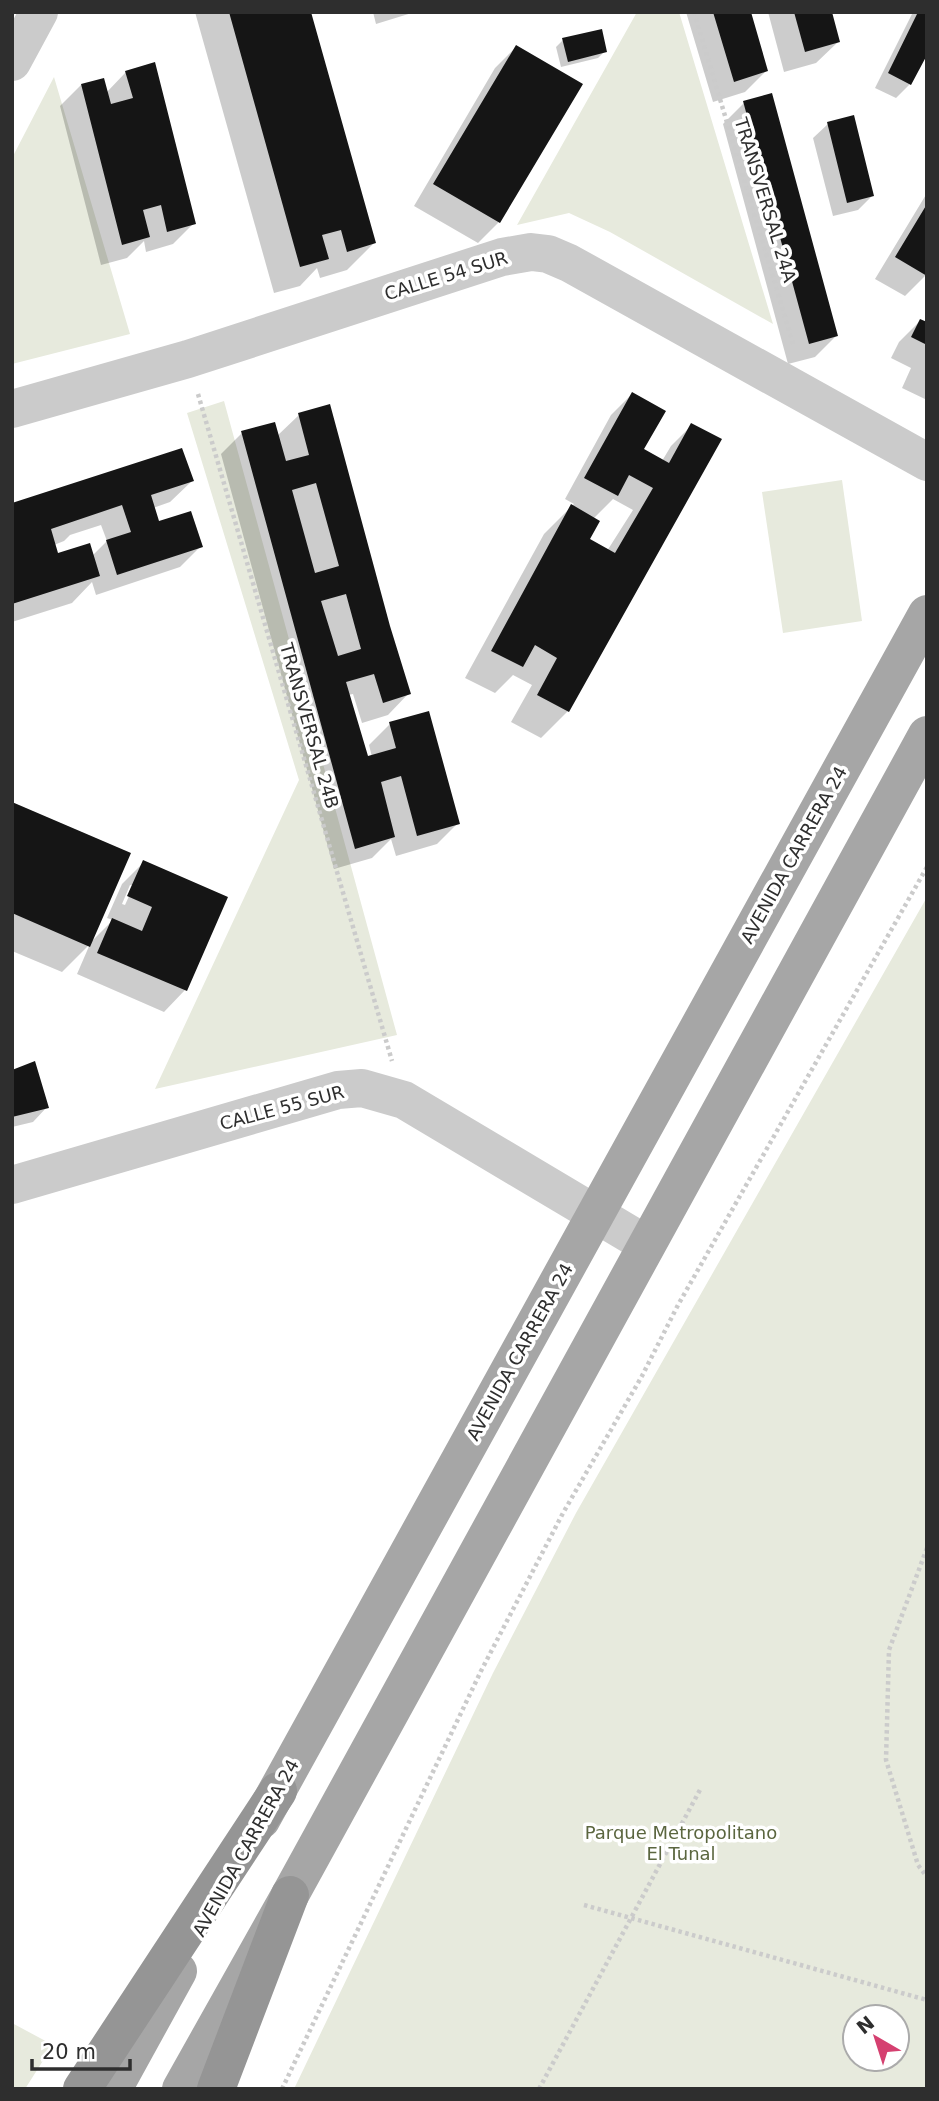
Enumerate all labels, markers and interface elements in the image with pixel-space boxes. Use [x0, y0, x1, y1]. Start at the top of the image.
street label: TRANSVERSAL 24A [730, 114, 801, 285]
street label: CALLE 54 SUR [382, 247, 510, 304]
street label: TRANSVERSAL 24B [276, 640, 343, 811]
street label: AVENIDA CARRERA 24 [736, 763, 851, 947]
street label: CALLE 55 SUR [217, 1081, 346, 1134]
street label: AVENIDA CARRERA 24 [462, 1260, 577, 1444]
street label: AVENIDA CARRERA 24 [188, 1756, 303, 1940]
park label: Parque Metropolitano El Tunal [585, 1822, 777, 1864]
north arrow [841, 2003, 911, 2073]
text: N [852, 2011, 878, 2038]
scale bar [32, 2028, 130, 2072]
text: 20 m [42, 2040, 96, 2064]

